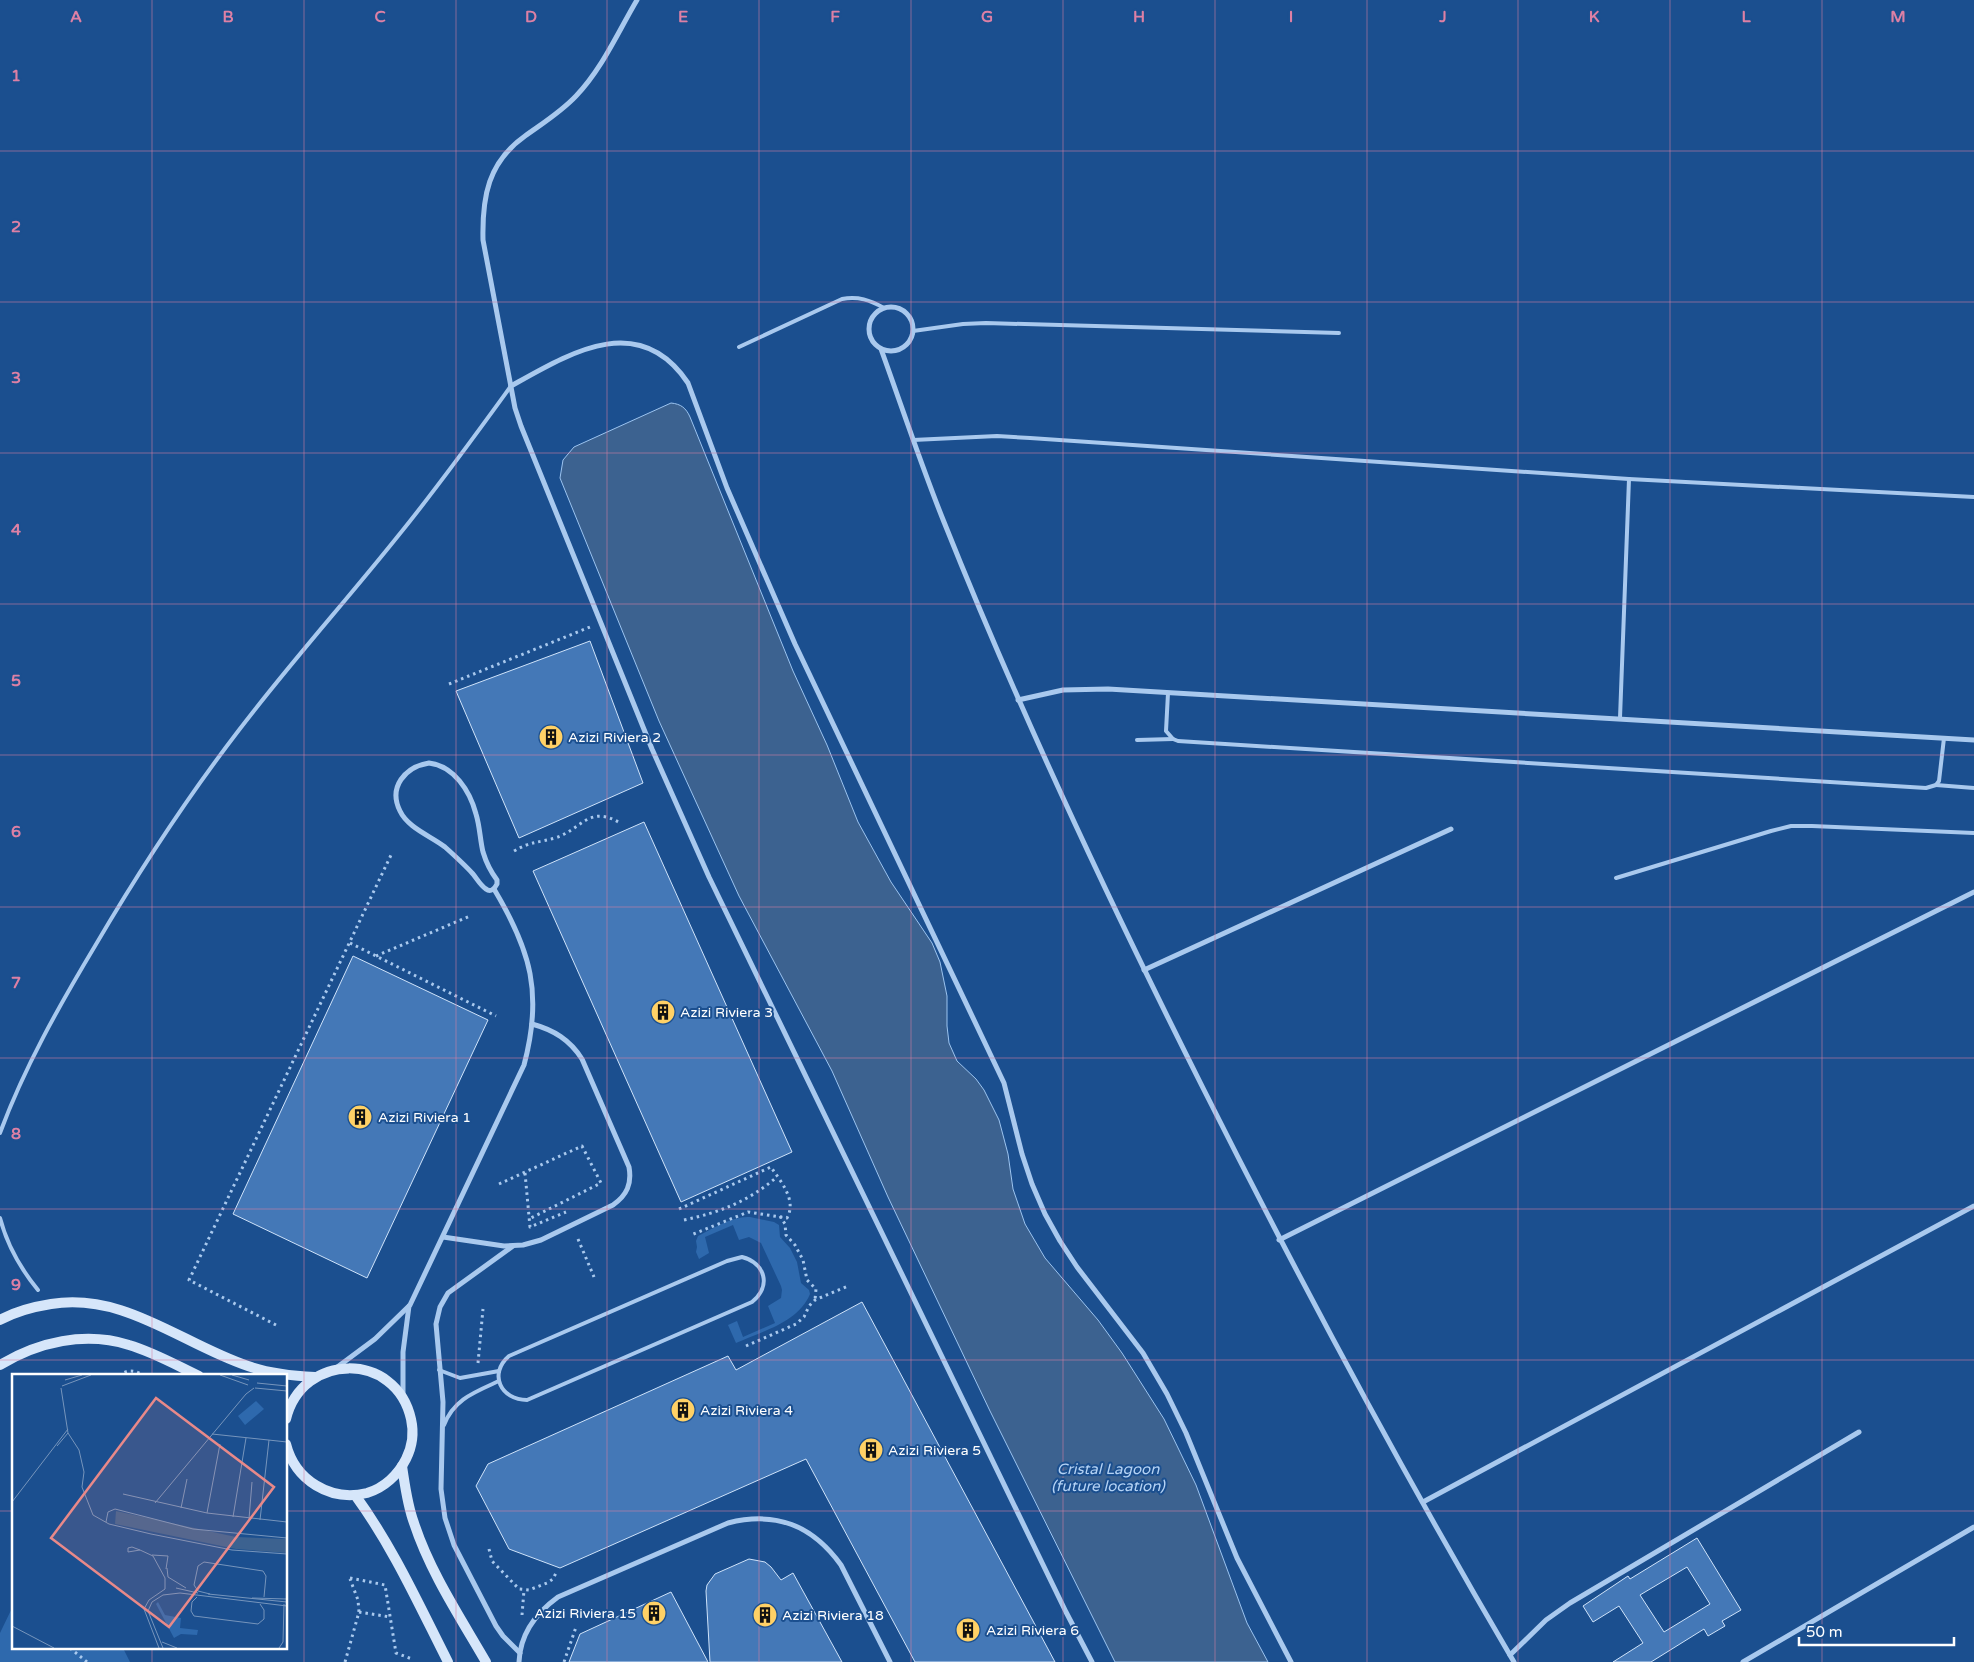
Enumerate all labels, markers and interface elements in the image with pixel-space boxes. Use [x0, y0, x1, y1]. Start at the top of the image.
text: A [70, 7, 82, 27]
text: B [222, 7, 234, 27]
text: C [374, 7, 386, 27]
text: D [525, 7, 537, 27]
text: E [678, 7, 688, 27]
text: F [830, 7, 840, 27]
text: G [981, 7, 993, 27]
text: H [1133, 7, 1145, 27]
text: I [1289, 7, 1293, 27]
text: J [1438, 7, 1447, 27]
text: K [1589, 7, 1600, 27]
text: L [1741, 7, 1751, 27]
text: M [1890, 7, 1906, 27]
text: 1 [11, 66, 21, 86]
text: 2 [11, 217, 21, 237]
text: 3 [11, 368, 21, 388]
text: 4 [11, 520, 21, 540]
text: 5 [11, 671, 21, 691]
building icon: Azizi Riviera 2 [538, 724, 564, 750]
place label: Azizi Riviera 2 [568, 729, 661, 746]
text: 6 [11, 822, 21, 842]
text: 7 [11, 973, 21, 993]
building icon: Azizi Riviera 3 [650, 999, 676, 1025]
place label: Azizi Riviera 3 [680, 1004, 773, 1021]
building icon: Azizi Riviera 1 [347, 1104, 373, 1130]
place label: Azizi Riviera 1 [378, 1109, 471, 1126]
text: 8 [11, 1124, 21, 1144]
text: 9 [11, 1275, 21, 1295]
inset map [12, 1374, 288, 1650]
building icon: Azizi Riviera 4 [670, 1397, 696, 1423]
place label: Azizi Riviera 4 [700, 1402, 793, 1419]
building icon: Azizi Riviera 5 [858, 1437, 884, 1463]
place label: Azizi Riviera 5 [888, 1442, 981, 1459]
water label: Cristal Lagoon (future location) [1051, 1460, 1166, 1495]
building icon: Azizi Riviera 15 [641, 1600, 667, 1626]
building icon: Azizi Riviera 18 [752, 1602, 778, 1628]
place label: Azizi Riviera 15 [534, 1605, 636, 1622]
place label: Azizi Riviera 18 [782, 1607, 884, 1624]
scale bar [1799, 1614, 1954, 1646]
building icon: Azizi Riviera 6 [955, 1617, 981, 1643]
place label: Azizi Riviera 6 [986, 1622, 1079, 1639]
text: 50 m [1806, 1623, 1843, 1641]

